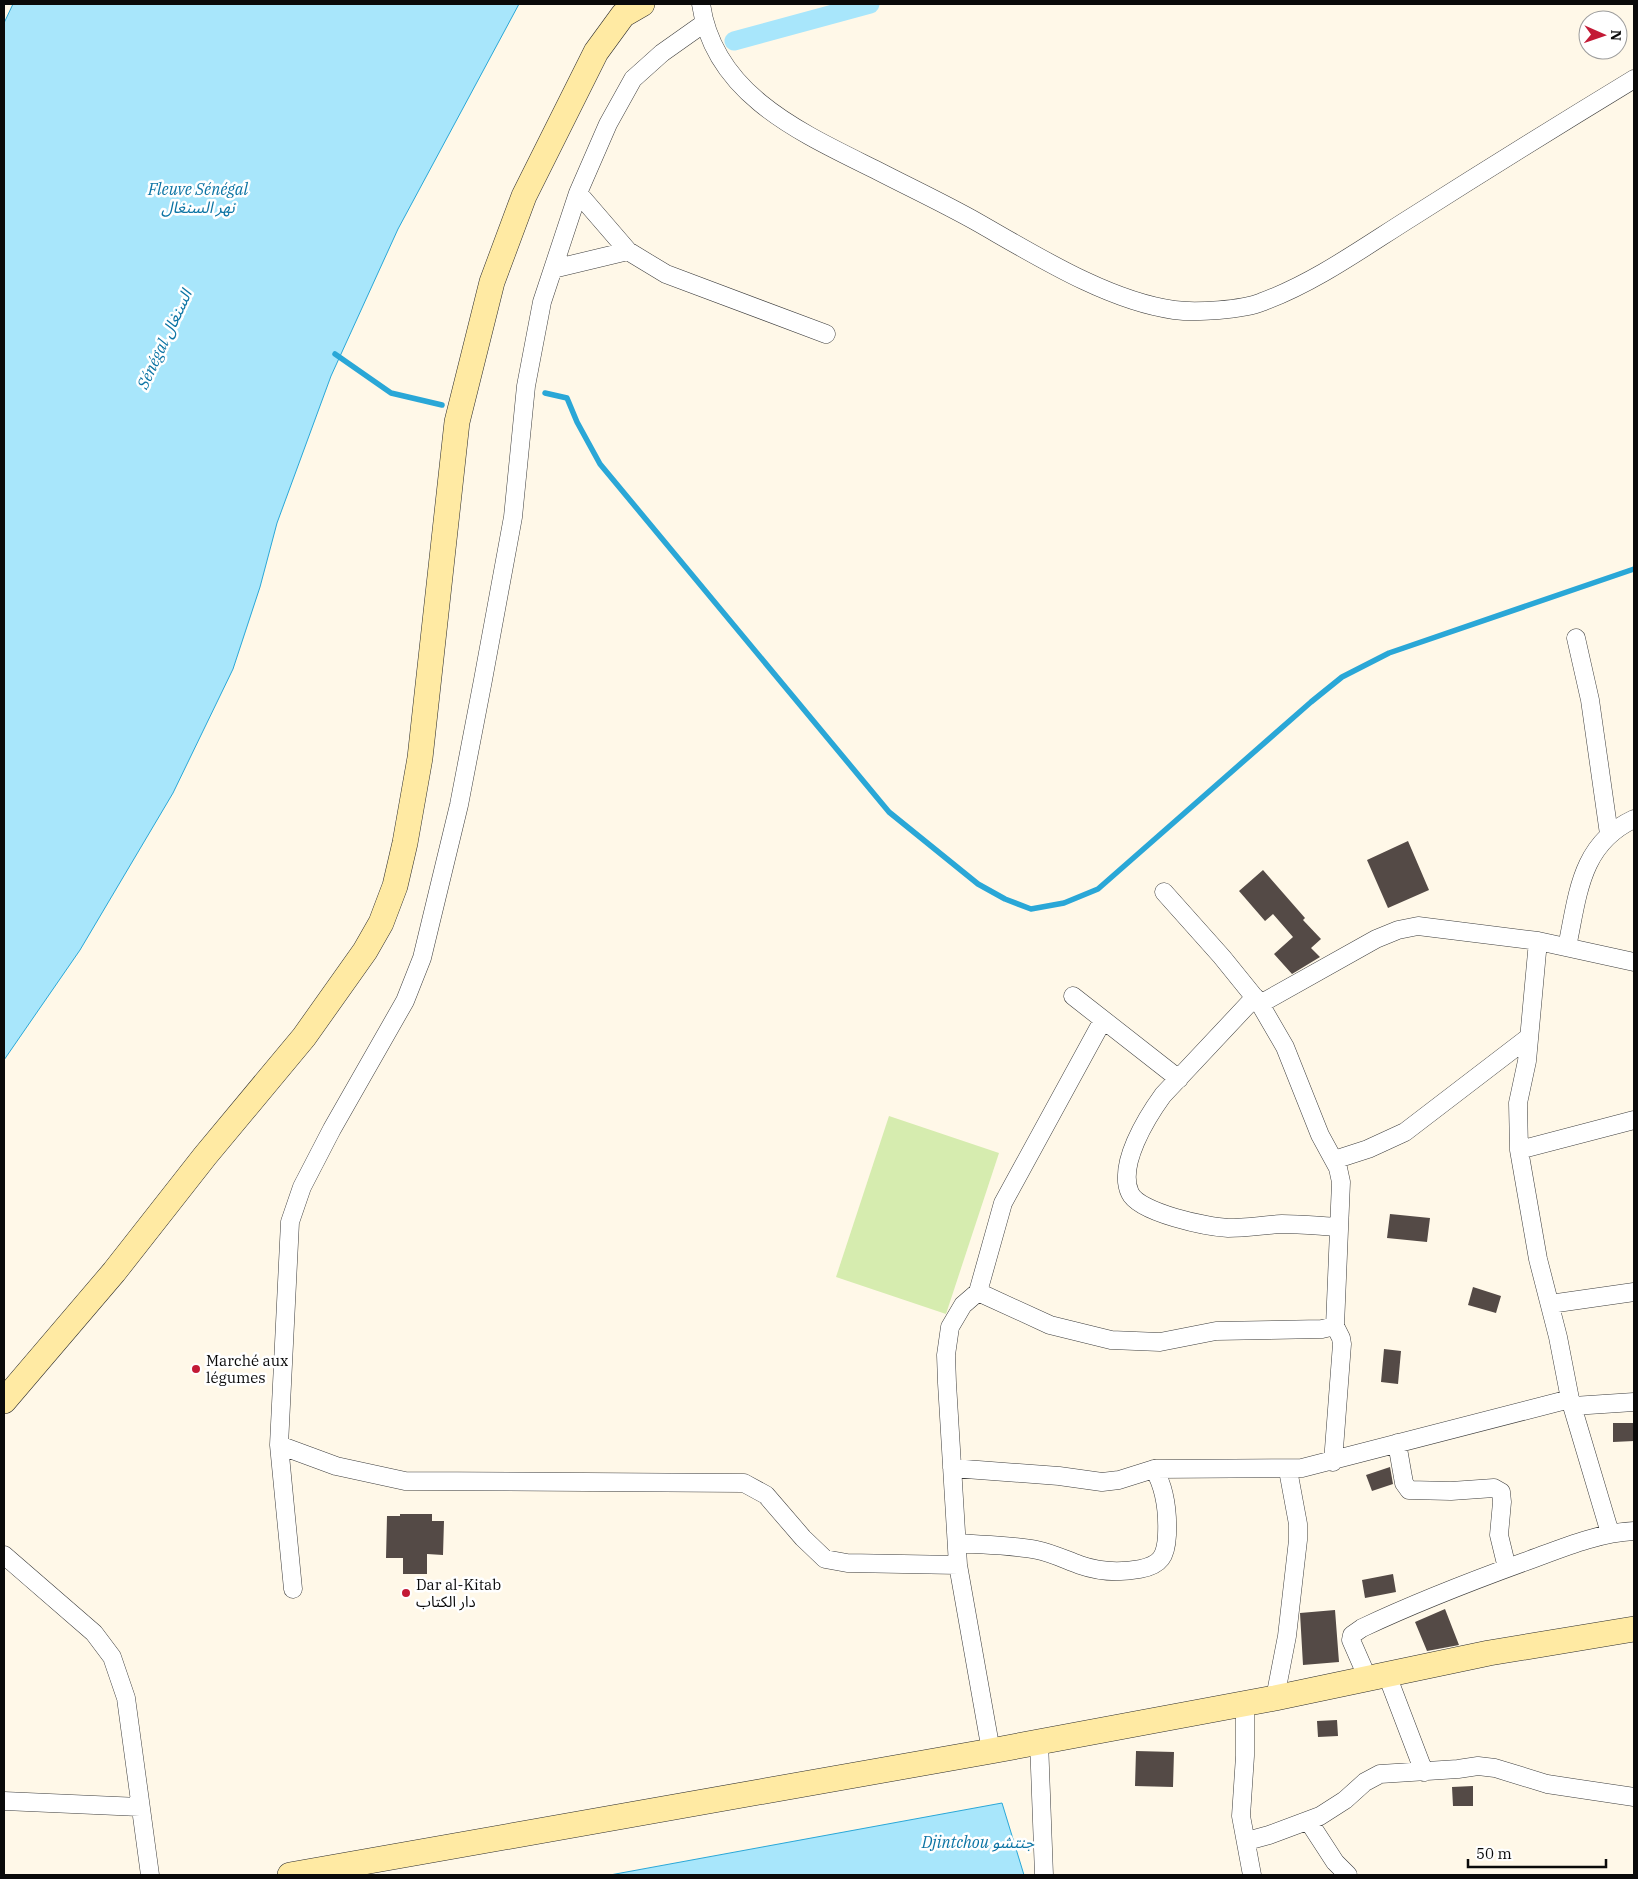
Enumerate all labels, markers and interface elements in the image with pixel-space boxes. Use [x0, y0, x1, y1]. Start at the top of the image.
north arrow [1578, 10, 1628, 60]
text: N [1607, 30, 1625, 41]
water label: Fleuve Sénégal نهر السنغال [147, 179, 248, 217]
water label: Sénégal السنغال [132, 284, 197, 393]
place label: Marché aux légumes [206, 1351, 288, 1387]
marker: Marché aux légumes [190, 1363, 202, 1375]
place label: Dar al-Kitab دار الكتاب [416, 1575, 501, 1611]
marker: Dar al-Kitab دار الكتاب [400, 1587, 412, 1599]
water label: Djintchou جنتشو [921, 1832, 1035, 1852]
scale bar [1468, 1836, 1606, 1868]
text: 50 m [1476, 1844, 1512, 1863]

